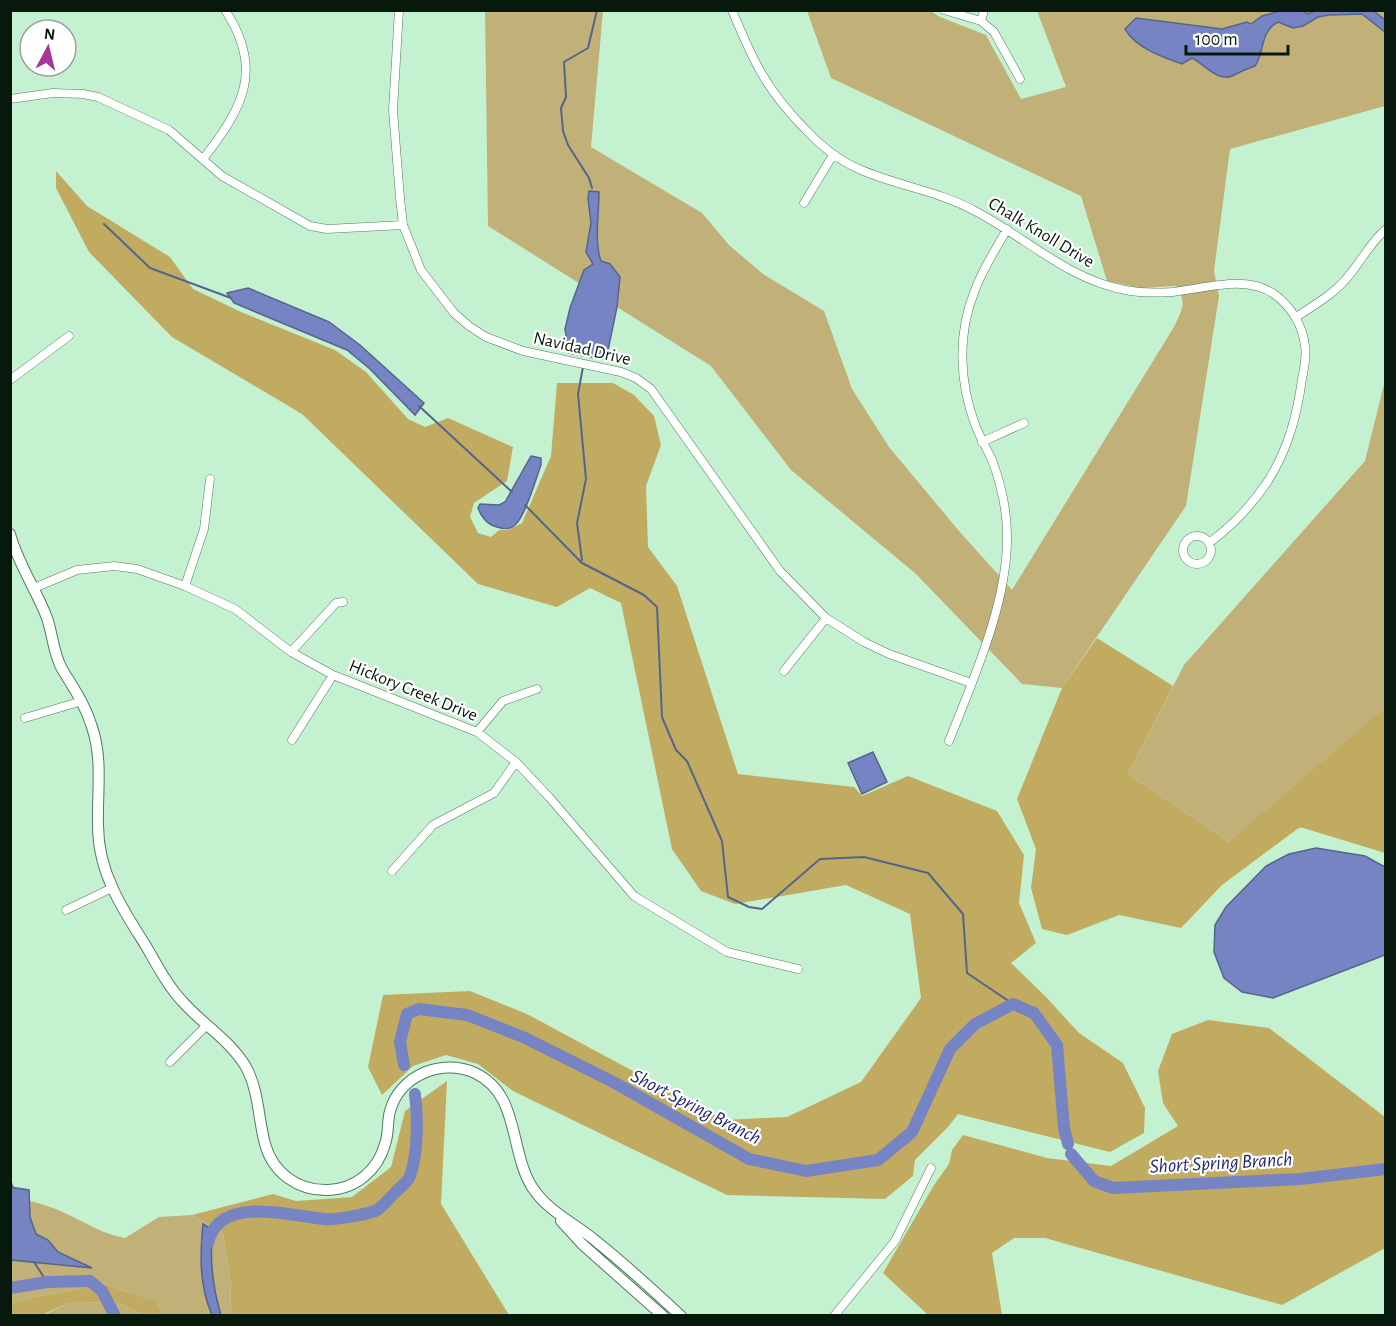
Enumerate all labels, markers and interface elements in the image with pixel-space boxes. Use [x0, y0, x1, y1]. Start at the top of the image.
north arrow [18, 18, 78, 78]
scale bar [1186, 18, 1288, 56]
text: N [43, 25, 56, 43]
text: 100 m [1195, 31, 1238, 49]
street label: Chalk Knoll Drive [985, 194, 1097, 272]
street label: Navidad Drive [532, 329, 632, 369]
street label: Hickory Creek Drive [346, 657, 480, 725]
water label: Short Spring Branch [628, 1066, 764, 1148]
water label: Short Spring Branch [1149, 1149, 1293, 1177]

